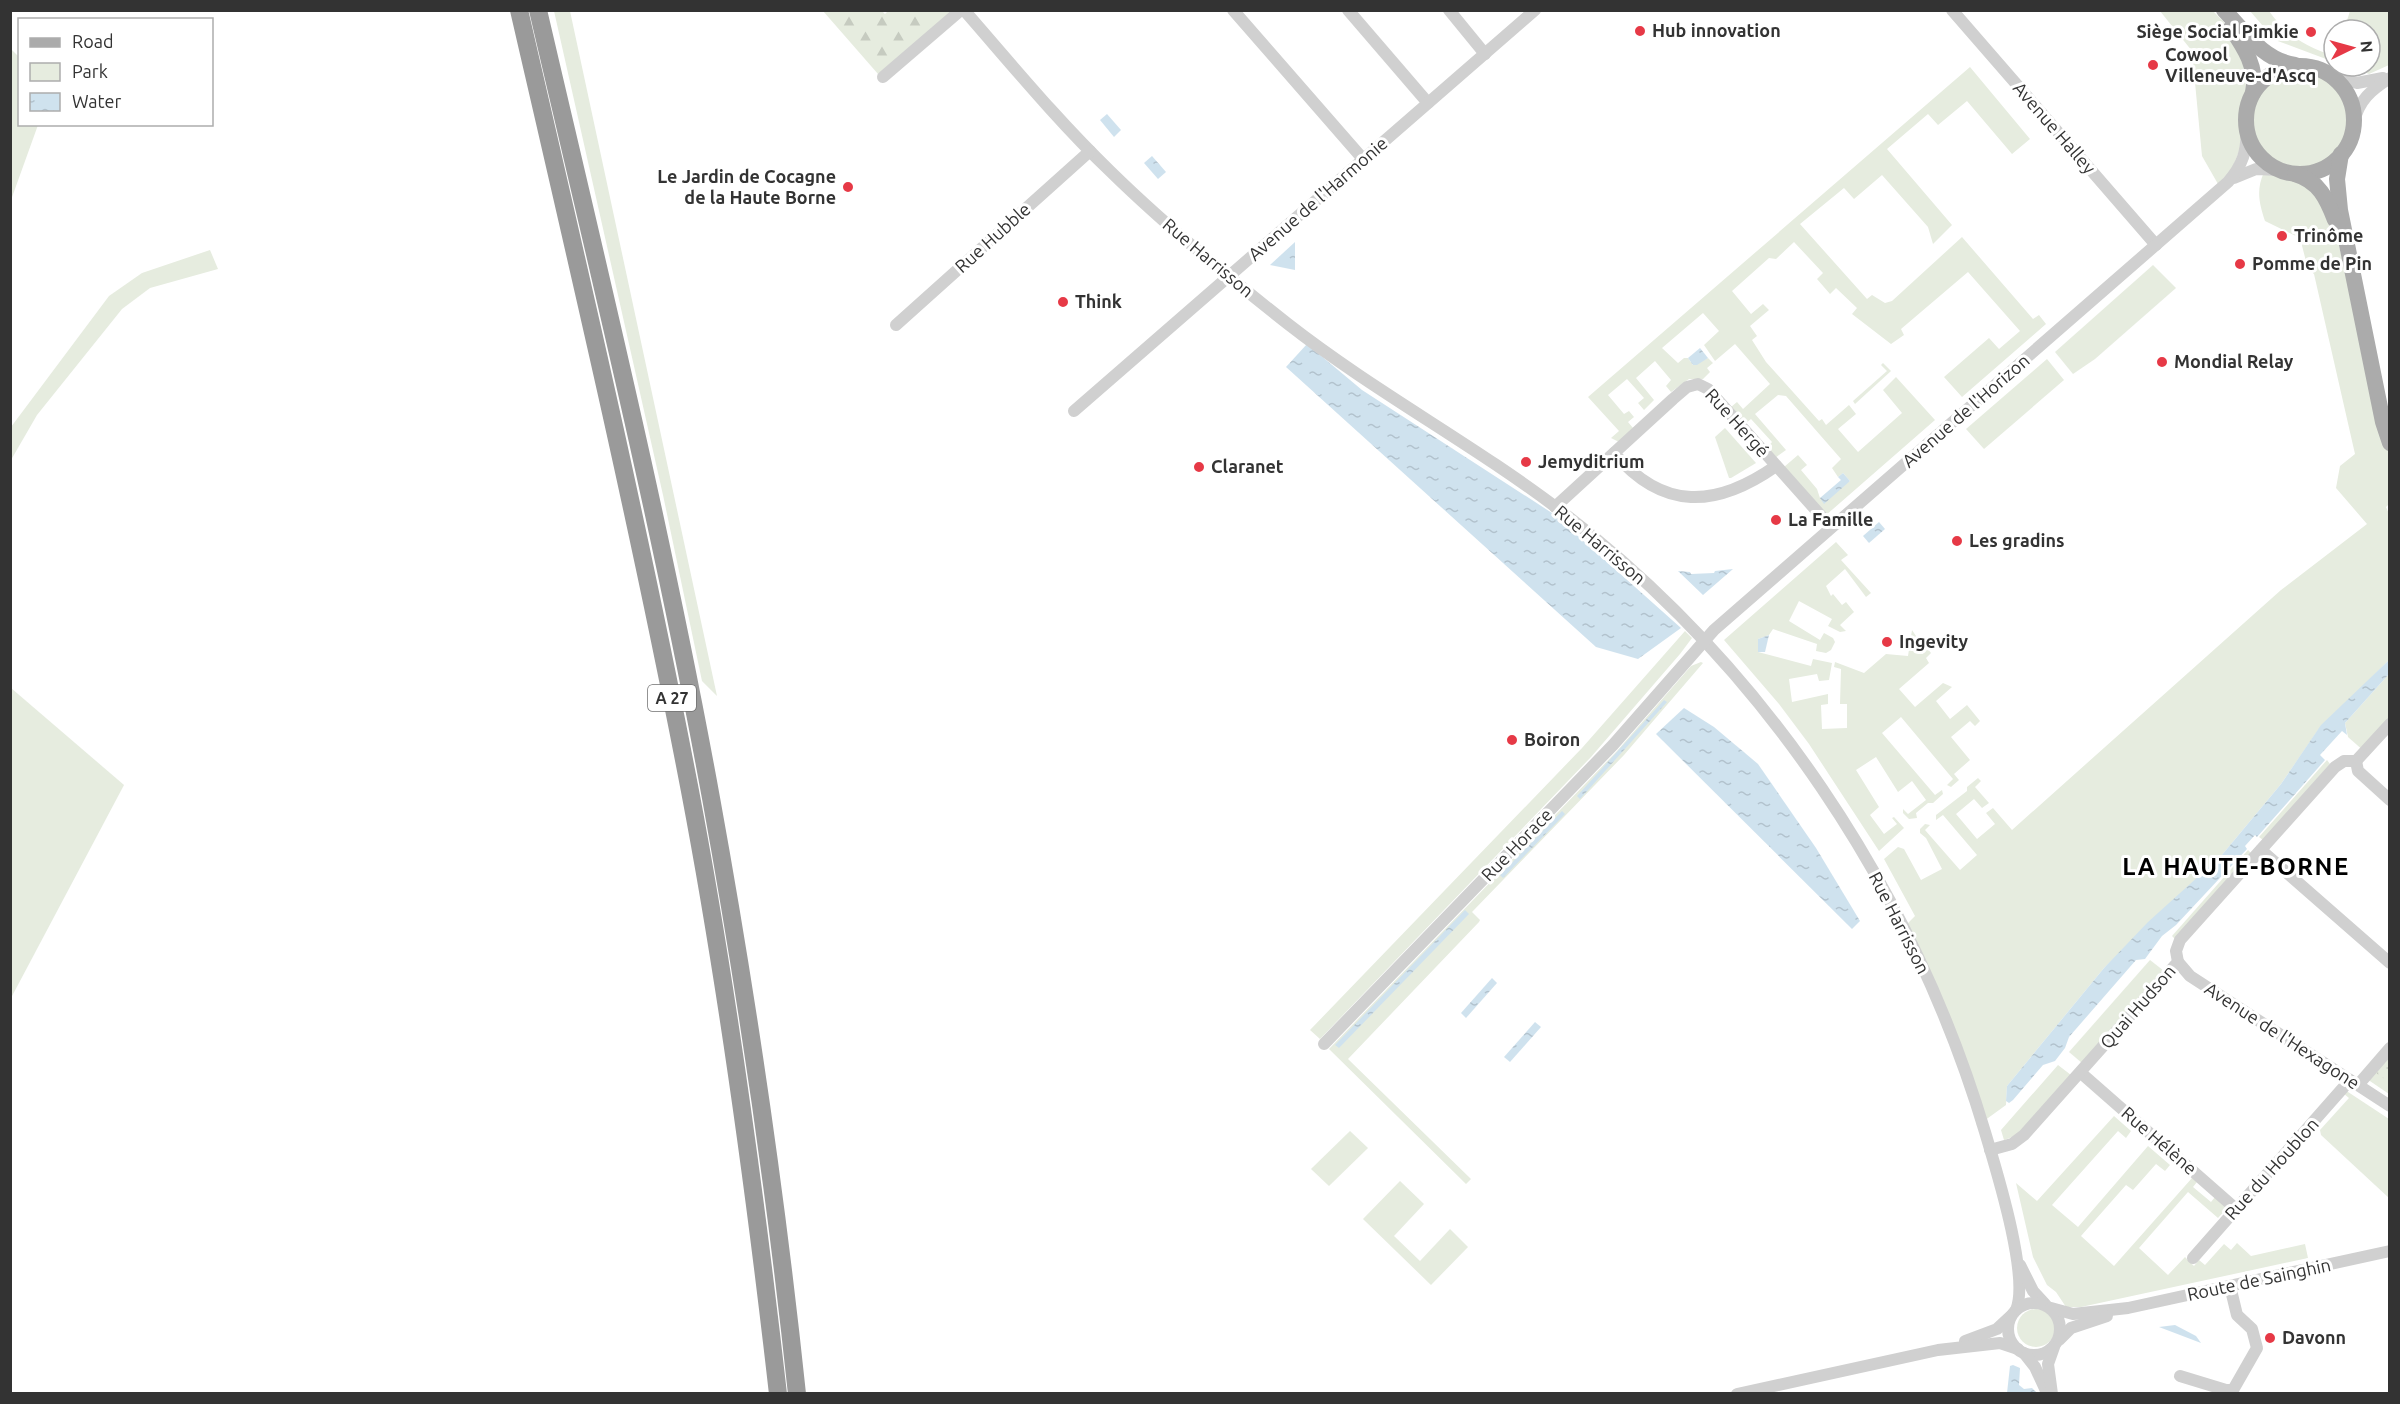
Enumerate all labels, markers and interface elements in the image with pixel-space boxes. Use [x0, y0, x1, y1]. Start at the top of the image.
legend [18, 18, 213, 126]
north arrow [2322, 18, 2382, 78]
place label: Hub innovation [1652, 20, 1781, 40]
place label: Siège Social Pimkie [2136, 21, 2299, 41]
marker: Hub innovation [1633, 24, 1647, 38]
marker: Siège Social Pimkie [2304, 25, 2318, 39]
text: Road [72, 31, 114, 51]
text: N [2357, 40, 2376, 53]
place label: Cowool Villeneuve-d'Ascq [2165, 44, 2316, 85]
marker: Cowool Villeneuve-d'Ascq [2146, 58, 2160, 72]
text: Park [72, 61, 108, 81]
street label: Avenue Halley [2010, 78, 2100, 177]
text: Water [72, 91, 122, 111]
street label: Avenue de l'Harmonie [1244, 132, 1391, 264]
place label: Le Jardin de Cocagne de la Haute Borne [657, 166, 836, 207]
marker: Le Jardin de Cocagne de la Haute Borne [841, 180, 855, 194]
street label: Rue Hubble [951, 198, 1034, 276]
street label: Rue Harrisson [1159, 214, 1258, 301]
place label: Trinôme [2294, 225, 2363, 245]
marker: Trinôme [2275, 229, 2289, 243]
place label: Pomme de Pin [2252, 253, 2372, 273]
marker: Pomme de Pin [2233, 257, 2247, 271]
place label: Think [1075, 291, 1122, 311]
marker: Think [1056, 295, 1070, 309]
street label: Avenue de l'Horizon [1898, 350, 2033, 471]
place label: Mondial Relay [2174, 351, 2294, 371]
marker: Mondial Relay [2155, 355, 2169, 369]
street label: Rue Hergé [1702, 384, 1774, 461]
place label: Jemyditrium [1538, 451, 1645, 471]
marker: Jemyditrium [1519, 455, 1533, 469]
place label: Claranet [1211, 456, 1284, 476]
marker: Claranet [1192, 460, 1206, 474]
street label: Rue Harrisson [1551, 501, 1650, 588]
place label: La Famille [1788, 509, 1873, 529]
marker: La Famille [1769, 513, 1783, 527]
place label: Les gradins [1969, 530, 2064, 550]
marker: Les gradins [1950, 534, 1964, 548]
place label: Ingevity [1899, 631, 1968, 651]
marker: Ingevity [1880, 635, 1894, 649]
road number: A 27 [648, 685, 696, 711]
place label: Boiron [1524, 729, 1580, 749]
marker: Boiron [1505, 733, 1519, 747]
street label: Rue Horace [1477, 804, 1556, 885]
district label: LA HAUTE-BORNE [2122, 853, 2350, 880]
street label: Rue Harrisson [1866, 868, 1934, 977]
street label: Quai Hudson [2096, 961, 2180, 1053]
street label: Avenue de l'Hexagone [2201, 978, 2364, 1093]
street label: Rue Hélène [2118, 1102, 2201, 1178]
street label: Rue du Houblon [2220, 1113, 2322, 1223]
street label: Route de Sainghin [2185, 1254, 2332, 1304]
place label: Davonn [2282, 1327, 2346, 1347]
marker: Davonn [2263, 1331, 2277, 1345]

